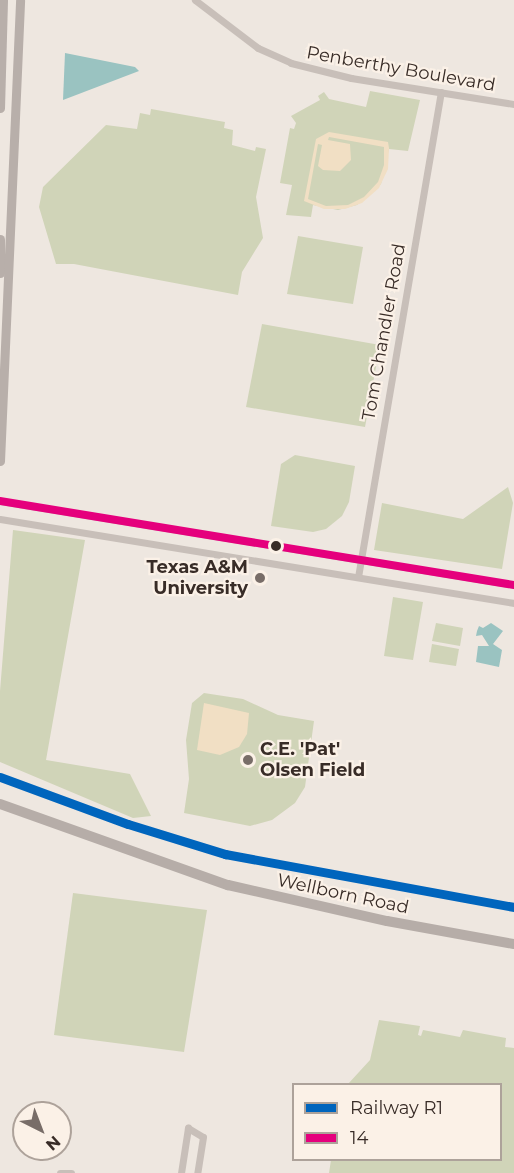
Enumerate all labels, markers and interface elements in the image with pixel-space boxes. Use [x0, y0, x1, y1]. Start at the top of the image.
street label: Penberthy Boulevard [305, 42, 497, 96]
street label: Tom Chandler Road [358, 242, 410, 422]
unlabelled marker [270, 540, 282, 552]
place label: Texas A&M University [146, 557, 248, 600]
marker: Texas A&M University [253, 571, 267, 585]
place label: C.E. 'Pat' Olsen Field [260, 739, 365, 782]
marker: C.E. 'Pat' Olsen Field [241, 753, 255, 767]
street label: Wellborn Road [275, 869, 411, 919]
legend [292, 1083, 502, 1161]
text: Railway R1 [350, 1097, 443, 1119]
north arrow [12, 1101, 72, 1161]
text: 14 [350, 1127, 368, 1149]
text: N [42, 1132, 64, 1155]

